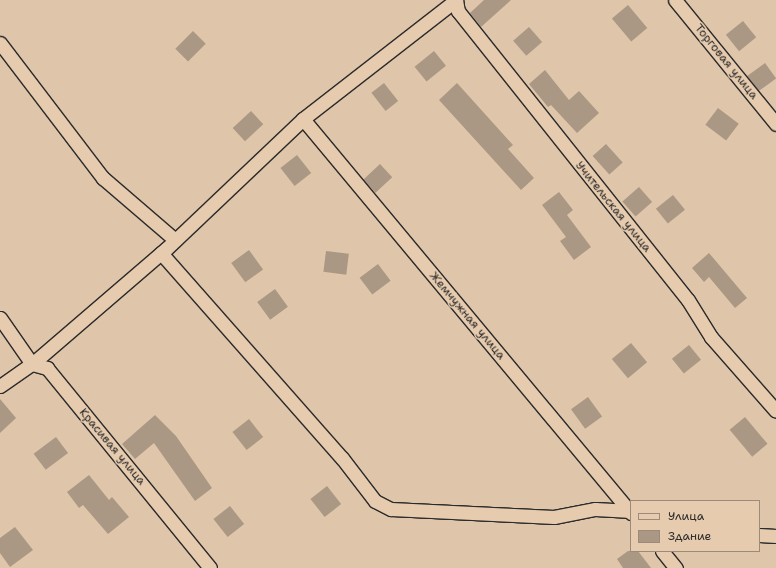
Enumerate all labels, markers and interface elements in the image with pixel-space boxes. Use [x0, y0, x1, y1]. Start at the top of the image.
street label: Торговая улица [691, 21, 761, 103]
street label: Учительская улица [572, 159, 654, 255]
street label: Жемчужная улица [426, 269, 508, 363]
street label: Красивая улица [76, 406, 148, 488]
legend [630, 500, 760, 552]
text: Улица [668, 508, 704, 524]
text: Здание [668, 528, 711, 544]

